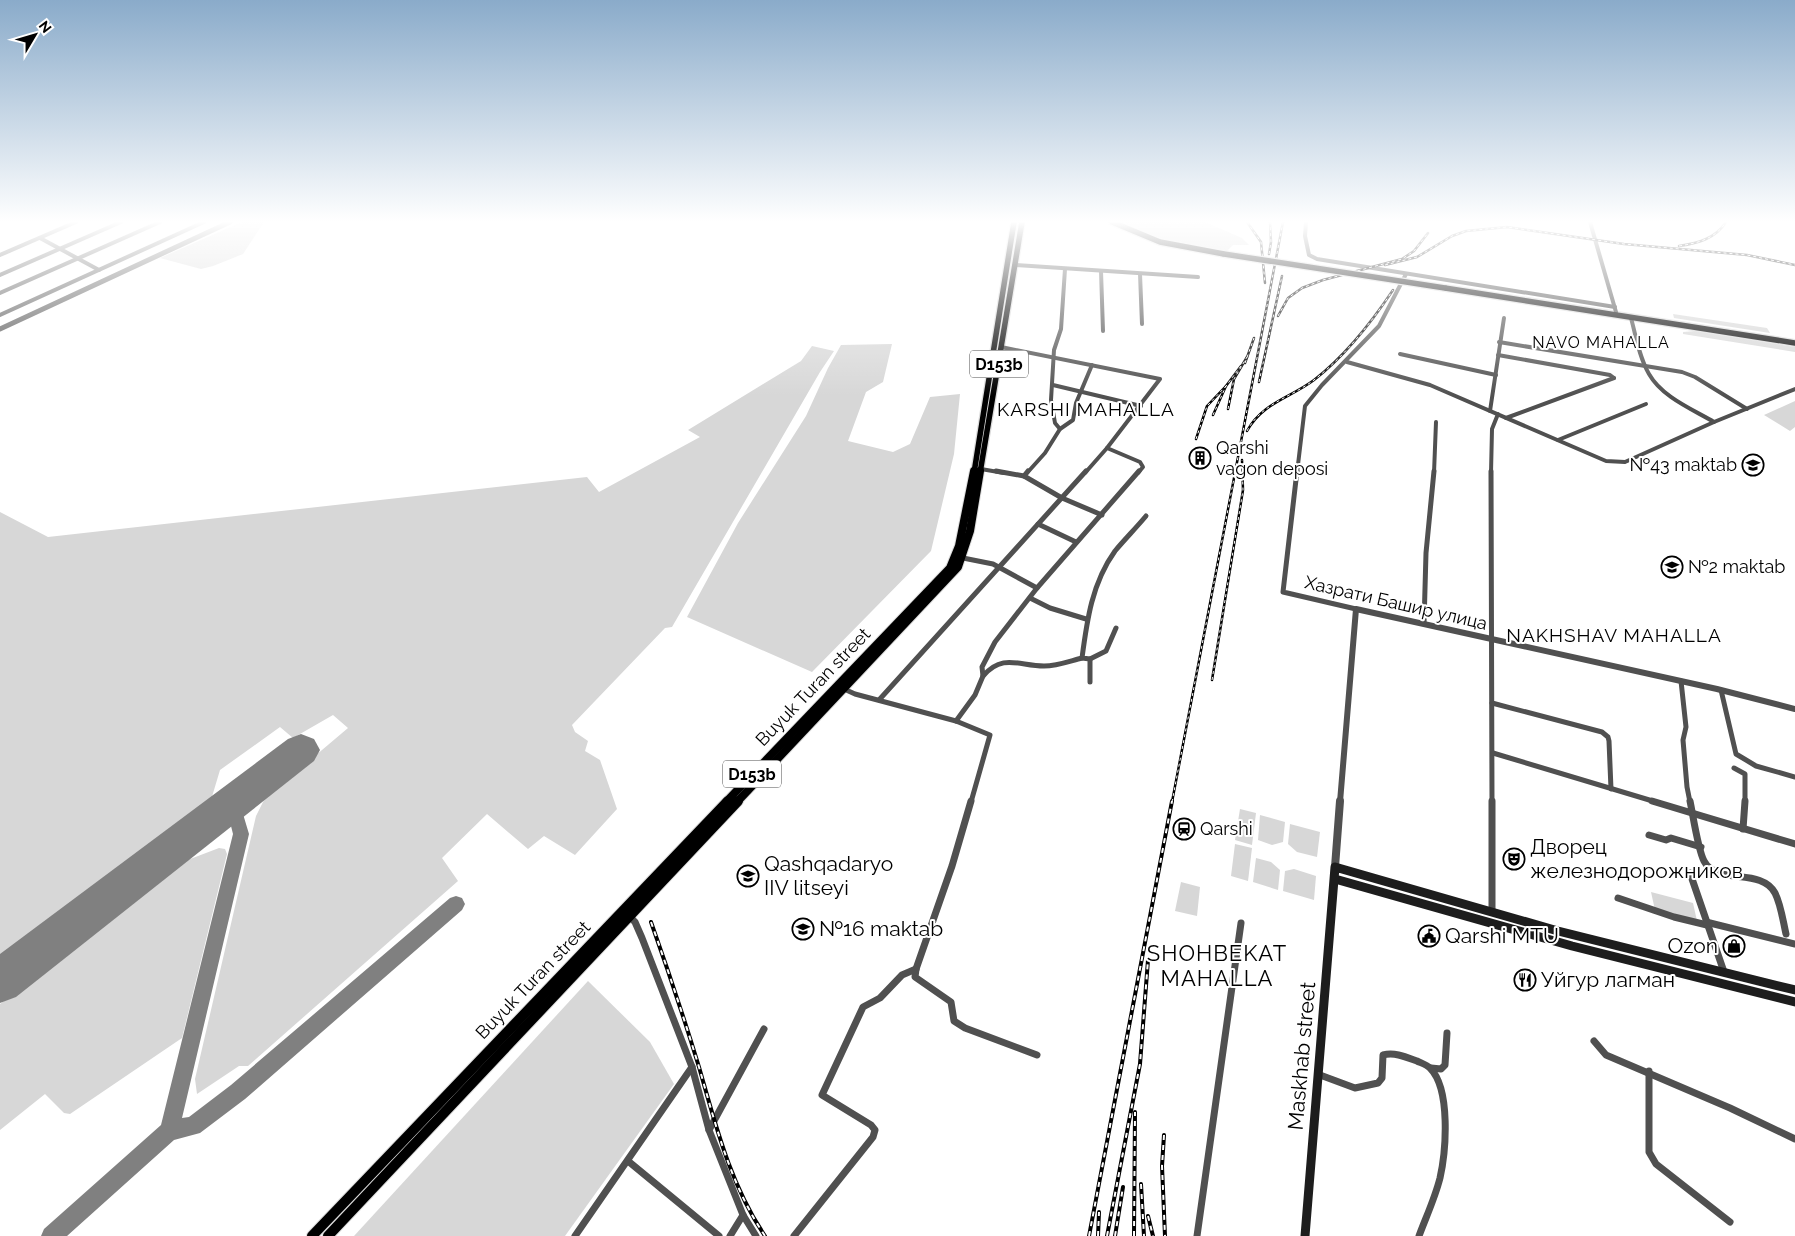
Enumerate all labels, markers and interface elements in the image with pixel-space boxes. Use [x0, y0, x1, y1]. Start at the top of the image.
north arrow [10, 10, 60, 60]
text: N [36, 18, 55, 36]
district label: NAVO MAHALLA [1532, 333, 1670, 352]
road number: D153b [970, 350, 1028, 378]
district label: KARSHI MAHALLA [997, 398, 1175, 420]
place label: Qarshi vagon deposi [1216, 437, 1328, 479]
building icon: Qarshi vagon deposi [1188, 446, 1212, 470]
school or university icon: №43 maktab [1741, 453, 1765, 477]
place label: №43 maktab [1630, 454, 1737, 475]
school or university icon: №2 maktab [1660, 555, 1684, 579]
place label: №2 maktab [1688, 556, 1785, 577]
street label: Хазрати Башир улица [1303, 571, 1489, 634]
street label: Buyuk Turan street [751, 623, 874, 750]
district label: NAKHSHAV MAHALLA [1506, 624, 1722, 646]
road number: D153b [723, 761, 781, 788]
station icon: Qarshi [1172, 817, 1196, 841]
place label: Qarshi [1200, 818, 1253, 839]
place label: Дворец железнодорожников [1530, 834, 1743, 883]
theatre icon: Дворец железнодорожников [1502, 847, 1526, 871]
place label: Qashqadaryo IIV litseyi [764, 851, 893, 900]
school or university icon: Qashqadaryo IIV litseyi [736, 864, 760, 888]
street label: Buyuk Turan street [471, 916, 594, 1043]
place label: №16 maktab [819, 916, 943, 941]
school or university icon: №16 maktab [791, 917, 815, 941]
place label: Qarshi MTU [1445, 923, 1559, 948]
public building icon: Qarshi MTU [1417, 924, 1441, 948]
place label: Ozon [1667, 933, 1718, 958]
shop icon: Ozon [1722, 934, 1746, 958]
district label: SHOHBEKAT MAHALLA [1147, 940, 1287, 991]
place label: Уйгур лагман [1541, 967, 1675, 992]
restaurant icon: Уйгур лагман [1513, 968, 1537, 992]
street label: Maskhab street [1283, 981, 1320, 1131]

